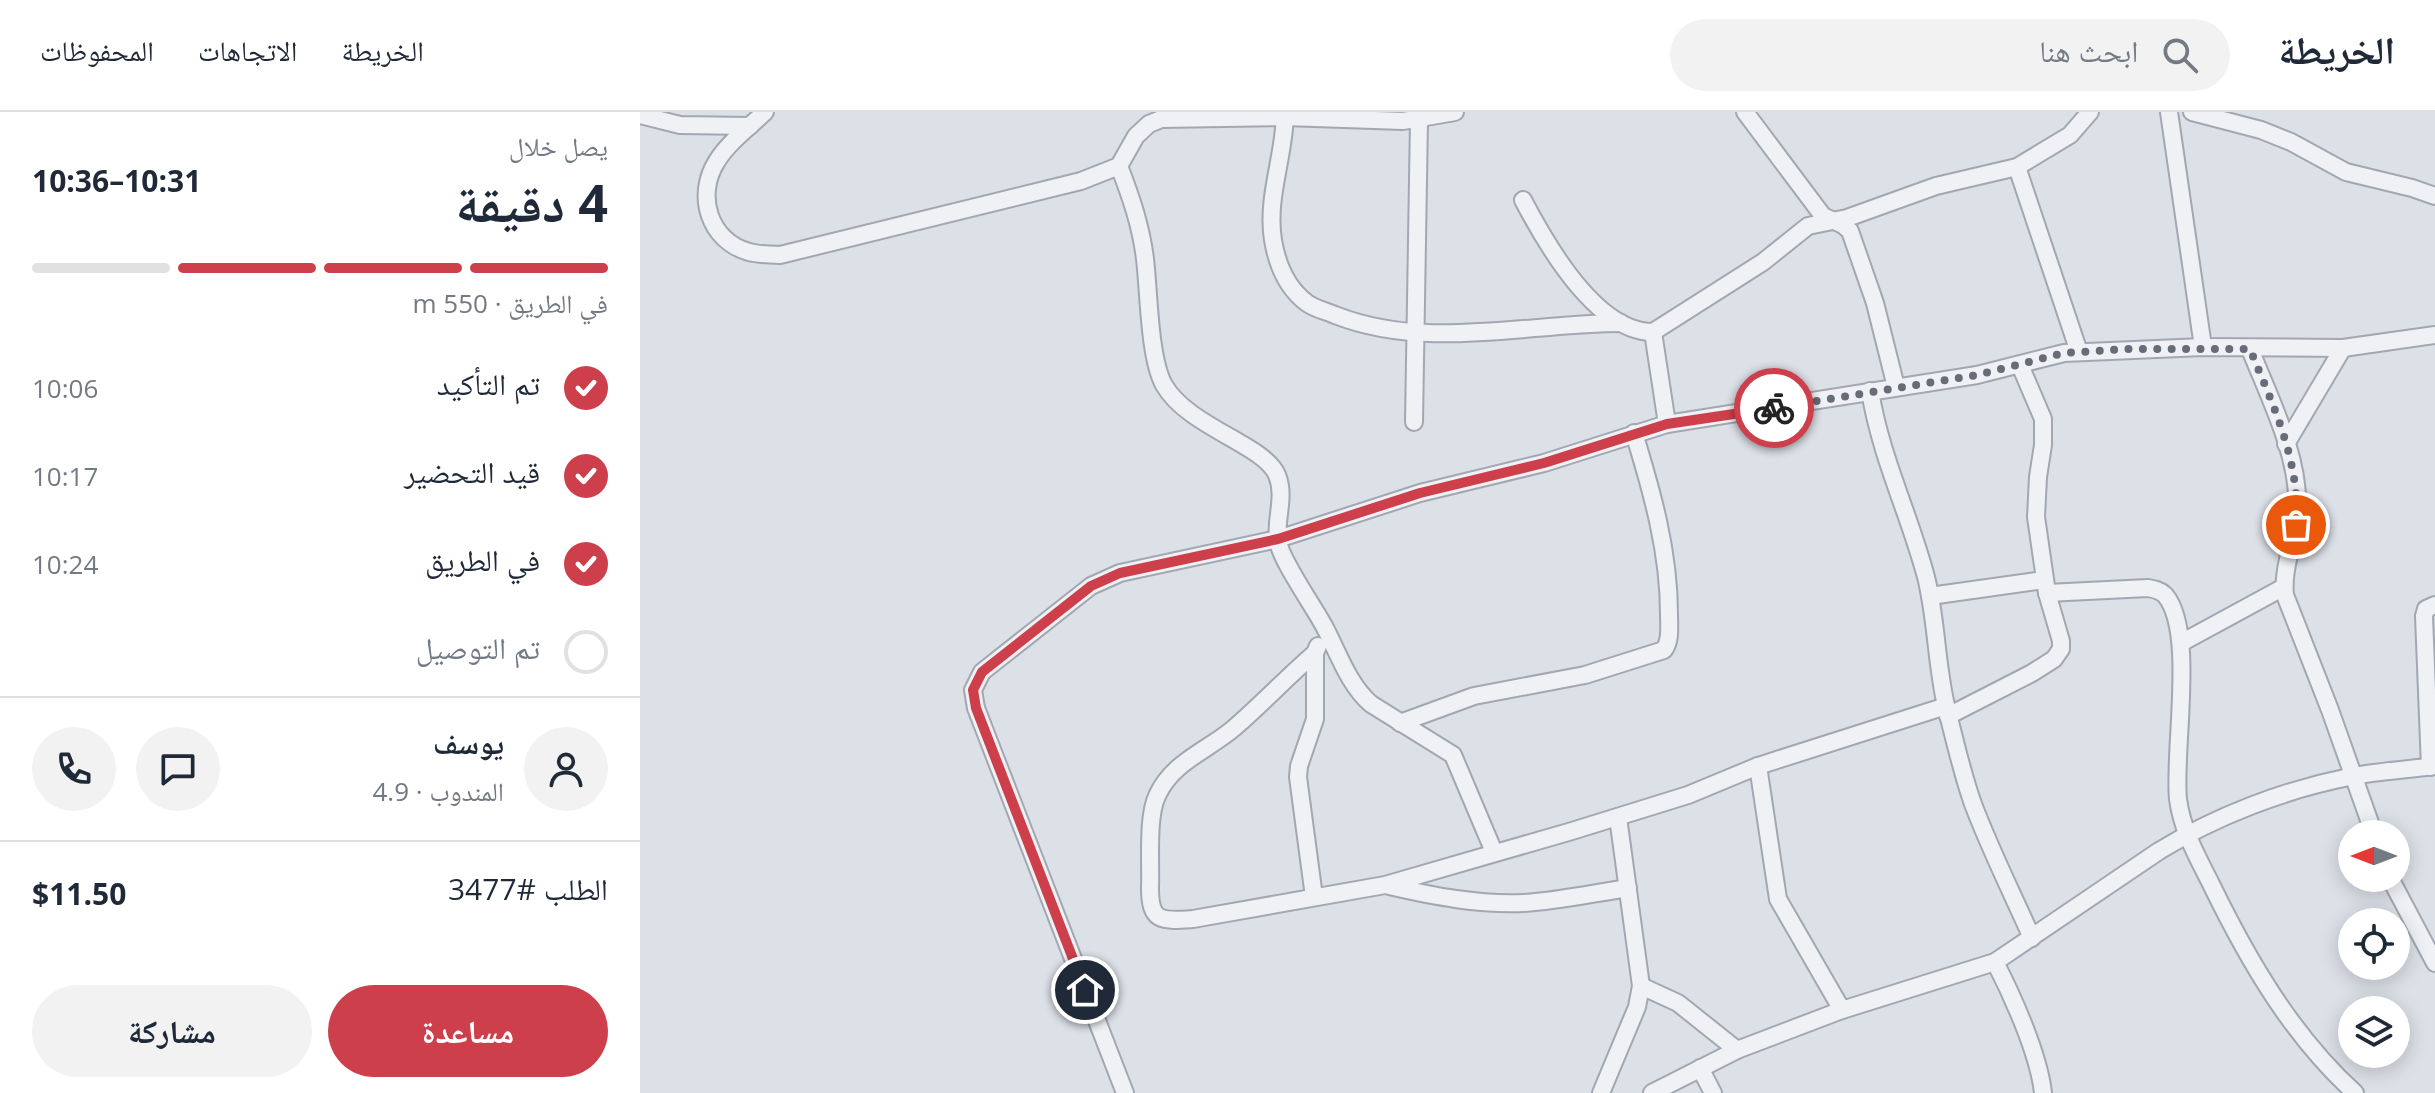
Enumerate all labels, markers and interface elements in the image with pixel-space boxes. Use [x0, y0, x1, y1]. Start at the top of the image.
search box [1670, 19, 2230, 91]
text: الخريطة [2278, 23, 2395, 75]
text: ابحث هنا [2039, 30, 2138, 71]
text: المحفوظات [40, 31, 154, 69]
text: الاتجاهات [198, 31, 297, 69]
text: الخريطة [341, 31, 424, 69]
icon: search [2158, 33, 2202, 77]
text: يصل خلال [509, 128, 608, 164]
text: 10:31–10:36 [32, 160, 201, 201]
text: 4 دقيقة [456, 166, 608, 237]
text: في الطريق · 550 m [413, 285, 608, 321]
text: تم التأكيد [437, 363, 540, 404]
icon: check [564, 366, 608, 410]
courier [1734, 368, 1814, 448]
text: 10:06 [32, 370, 98, 406]
icon: bike [1752, 386, 1796, 430]
text: قيد التحضير [404, 451, 540, 492]
icon: check [564, 454, 608, 498]
text: 10:17 [32, 458, 98, 494]
pin [2262, 491, 2330, 559]
icon: bag [2274, 503, 2318, 547]
text: في الطريق [425, 539, 540, 580]
icon: check [564, 542, 608, 586]
text: 10:24 [32, 546, 98, 582]
text: تم التوصيل [416, 627, 540, 668]
text: يوسف [433, 722, 504, 763]
button: phone [32, 727, 116, 811]
button: chat [136, 727, 220, 811]
button: person [524, 727, 608, 811]
text: المندوب · 4.9 [373, 773, 504, 809]
north arrow [2338, 820, 2410, 892]
map controls [2338, 820, 2410, 1068]
text: الطلب #3477 [448, 868, 608, 909]
text: $11.50 [32, 873, 126, 914]
button: locate [2338, 908, 2410, 980]
pin [1051, 956, 1119, 1024]
icon: home [1063, 968, 1107, 1012]
button: مشاركة [32, 985, 312, 1077]
button: مساعدة [328, 985, 608, 1077]
button: layers [2338, 996, 2410, 1068]

